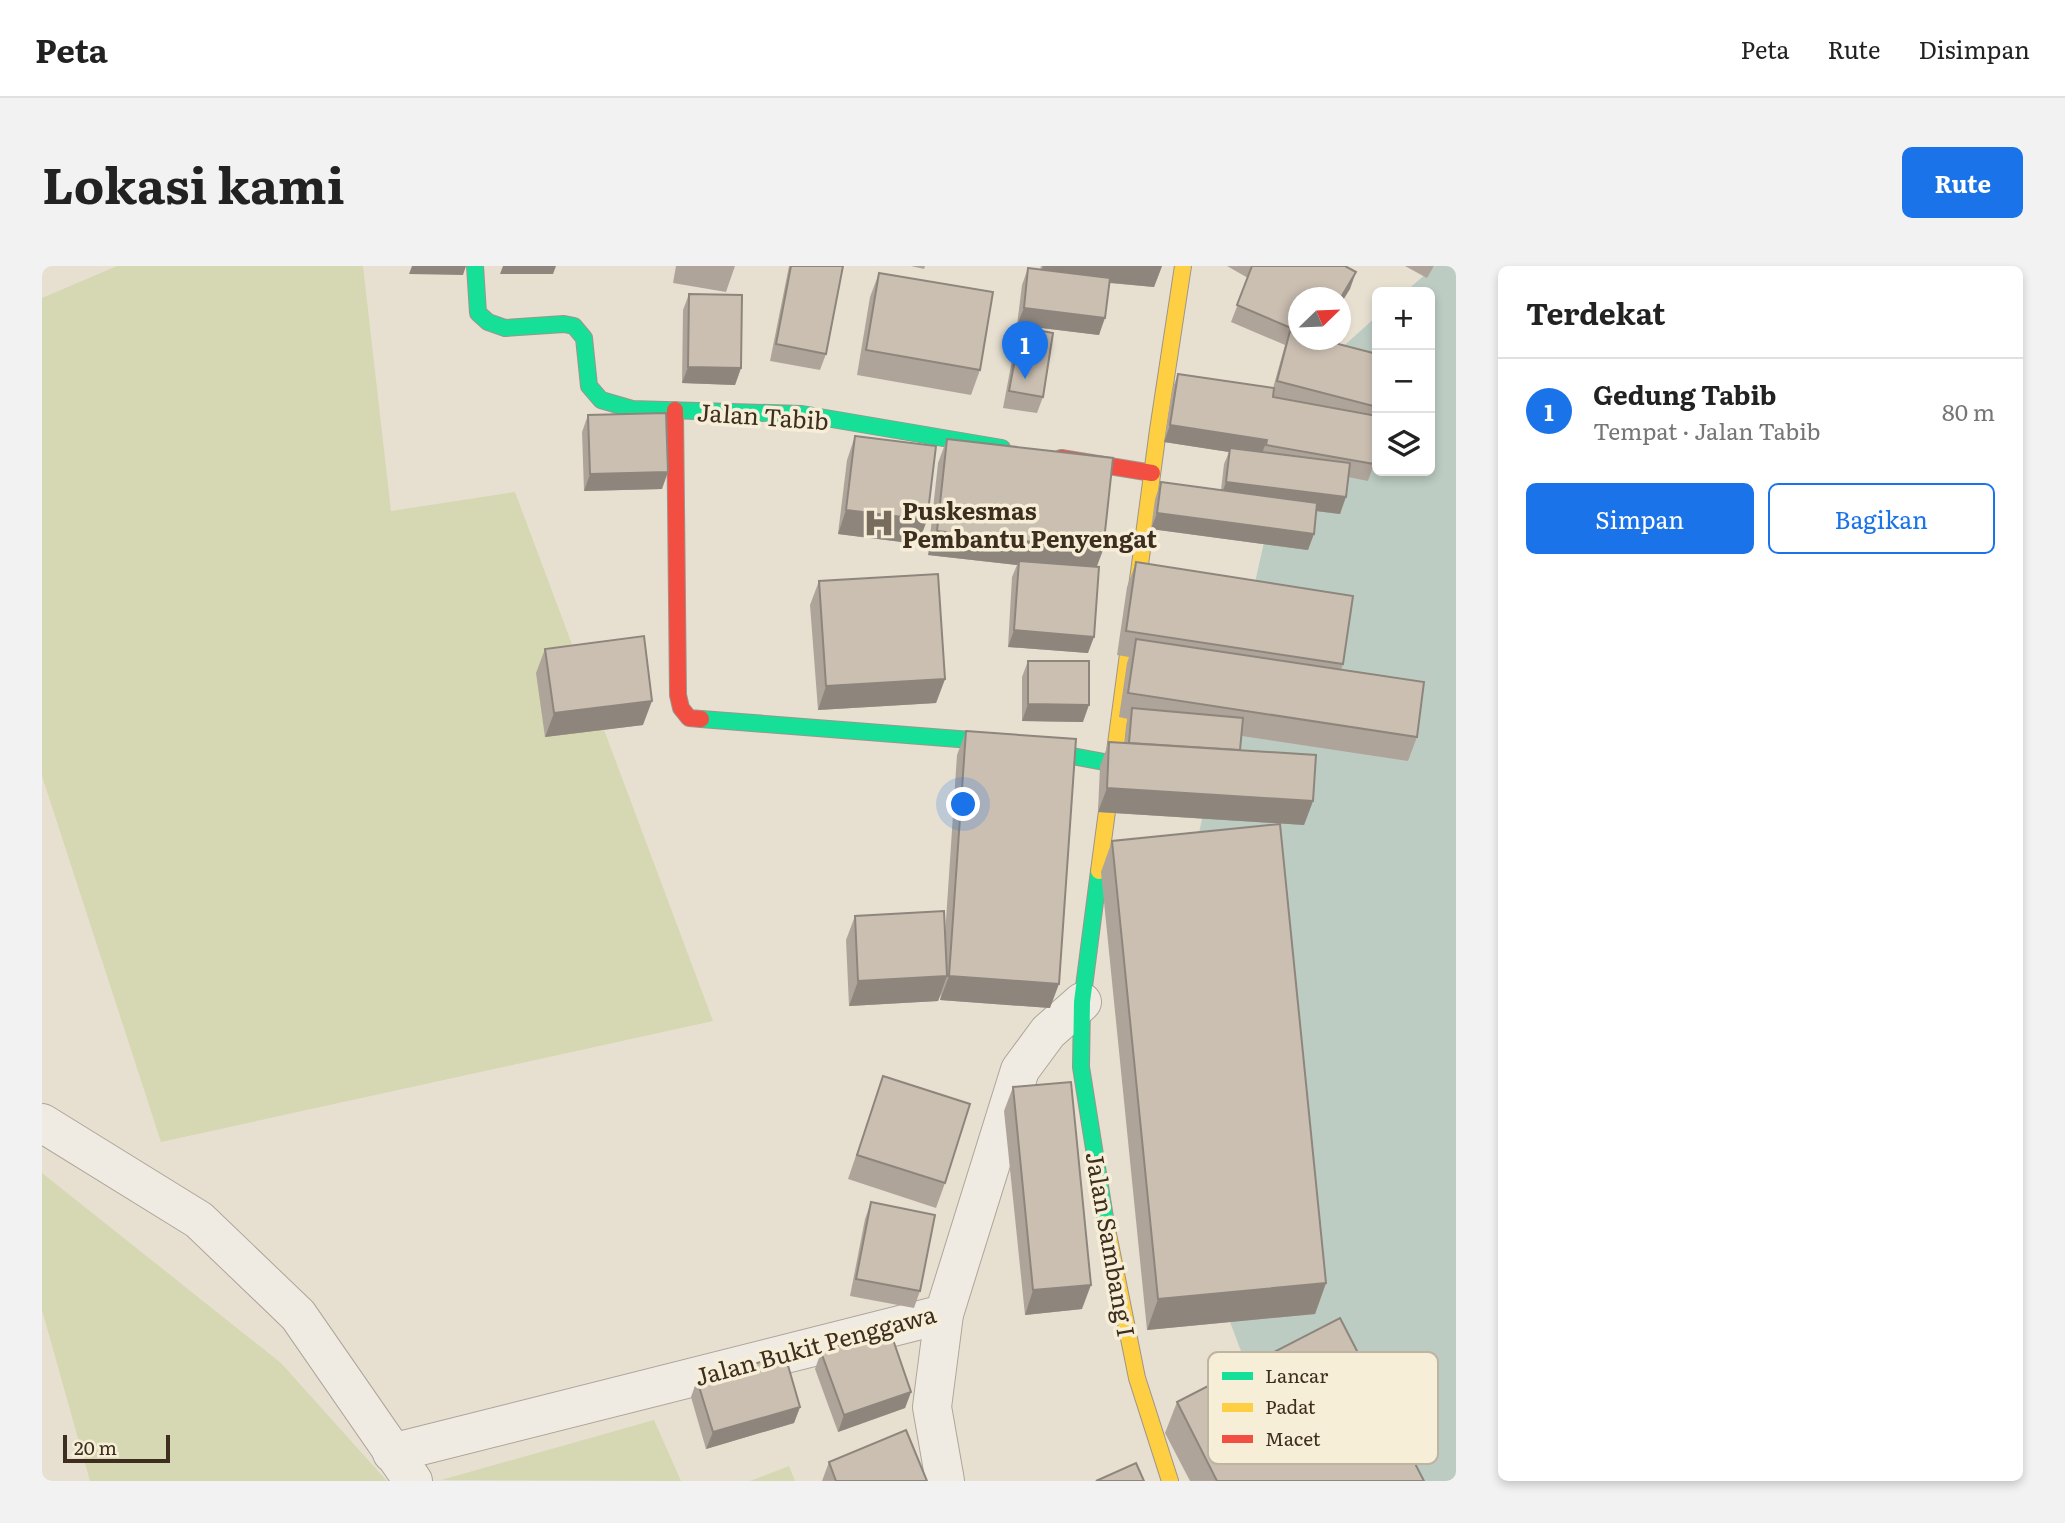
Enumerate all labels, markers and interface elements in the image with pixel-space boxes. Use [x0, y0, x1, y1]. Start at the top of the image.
text: Peta [35, 24, 108, 73]
text: Peta [1741, 31, 1790, 66]
text: Rute [1828, 31, 1880, 66]
text: Disimpan [1918, 31, 2030, 66]
text: Lokasi kami [42, 146, 345, 219]
button: Rute [1902, 147, 2023, 218]
north arrow [1288, 287, 1351, 350]
map controls [1372, 287, 1435, 476]
button: + [1372, 287, 1435, 350]
text: Terdekat [1526, 290, 1665, 334]
pin: 1 [1002, 321, 1048, 379]
button: − [1372, 350, 1435, 413]
text: Gedung Tabib [1593, 374, 1776, 413]
street label: Jalan Tabib [696, 393, 830, 437]
text: 1 [1544, 394, 1554, 428]
text: 80 m [1942, 394, 1995, 428]
button: layers [1372, 413, 1435, 476]
text: Tempat · Jalan Tabib [1593, 413, 1820, 447]
button: Simpan [1526, 483, 1754, 554]
button: Bagikan [1768, 483, 1995, 554]
place label: Puskesmas Pembantu Penyengat [902, 492, 1157, 555]
hospital icon: Puskesmas Pembantu Penyengat [862, 506, 896, 540]
your location [946, 787, 980, 821]
street label: Jalan Sambang I [1079, 1149, 1145, 1339]
street label: Jalan Bukit Penggawa [690, 1295, 940, 1393]
legend [1208, 1352, 1438, 1464]
text: Lancar [1265, 1361, 1328, 1389]
text: Padat [1265, 1392, 1316, 1420]
text: Macet [1265, 1424, 1321, 1452]
scale bar [63, 1432, 170, 1464]
text: 20 m [74, 1433, 117, 1461]

